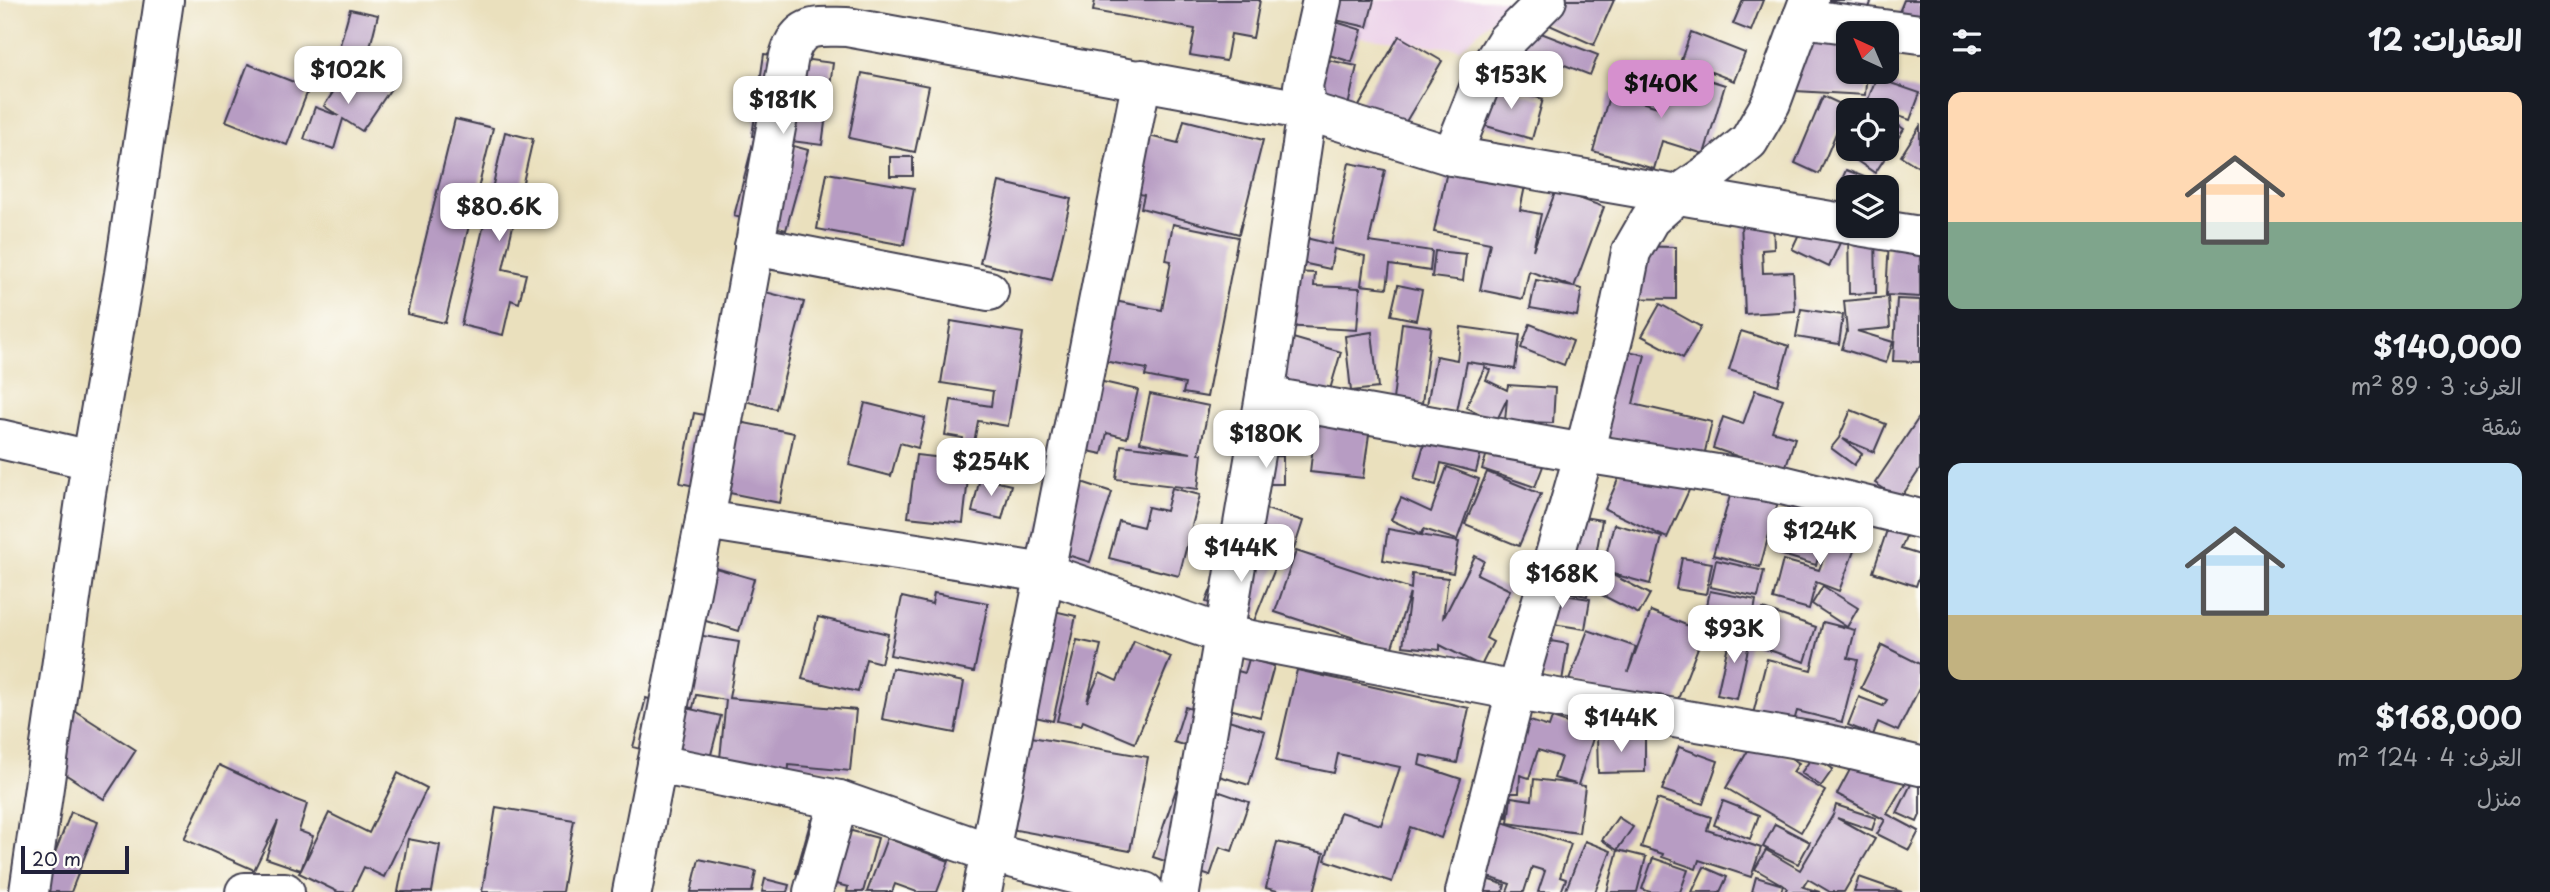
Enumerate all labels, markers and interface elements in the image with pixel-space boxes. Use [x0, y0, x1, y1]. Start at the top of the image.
text: العقارات: 12 [2368, 16, 2522, 61]
north arrow [1836, 21, 1899, 84]
map controls [1836, 21, 1899, 238]
icon: filters [1948, 23, 1986, 61]
pin: $102K [299, 46, 397, 106]
text: $102K [310, 51, 386, 86]
pin: $153K [1462, 52, 1560, 111]
text: $153K [1475, 56, 1547, 91]
pin: $140K [1612, 60, 1710, 120]
text: $140K [1624, 65, 1698, 100]
pin: $181K [734, 76, 832, 136]
text: $181K [749, 81, 817, 116]
button: locate [1836, 98, 1899, 161]
icon: home [2172, 137, 2298, 263]
button: layers [1836, 175, 1899, 238]
pin: $80.6K [442, 184, 556, 243]
text: $80.6K [456, 188, 542, 223]
text: $140,000 [2373, 323, 2522, 368]
text: الغرف: 3 · 89 m² [2350, 368, 2522, 403]
text: شقة [2482, 408, 2522, 443]
pin: $180K [1217, 410, 1315, 470]
text: $180K [1229, 415, 1303, 450]
pin: $254K [942, 438, 1040, 498]
text: $254K [953, 443, 1029, 478]
pin: $124K [1771, 508, 1869, 567]
icon: home [2172, 508, 2298, 634]
text: $124K [1783, 512, 1857, 547]
pin: $144K [1192, 524, 1290, 584]
text: $144K [1204, 529, 1278, 564]
pin: $168K [1513, 550, 1611, 610]
text: $168K [1526, 555, 1598, 590]
pin: $93K [1693, 606, 1775, 665]
text: $93K [1704, 610, 1764, 645]
pin: $144K [1572, 694, 1670, 754]
text: $168,000 [2376, 694, 2522, 739]
text: $144K [1584, 699, 1658, 734]
text: الغرف: 4 · 124 m² [2337, 739, 2522, 774]
text: منزل [2477, 779, 2522, 814]
scale bar [21, 843, 130, 875]
text: 20 m [32, 844, 81, 872]

